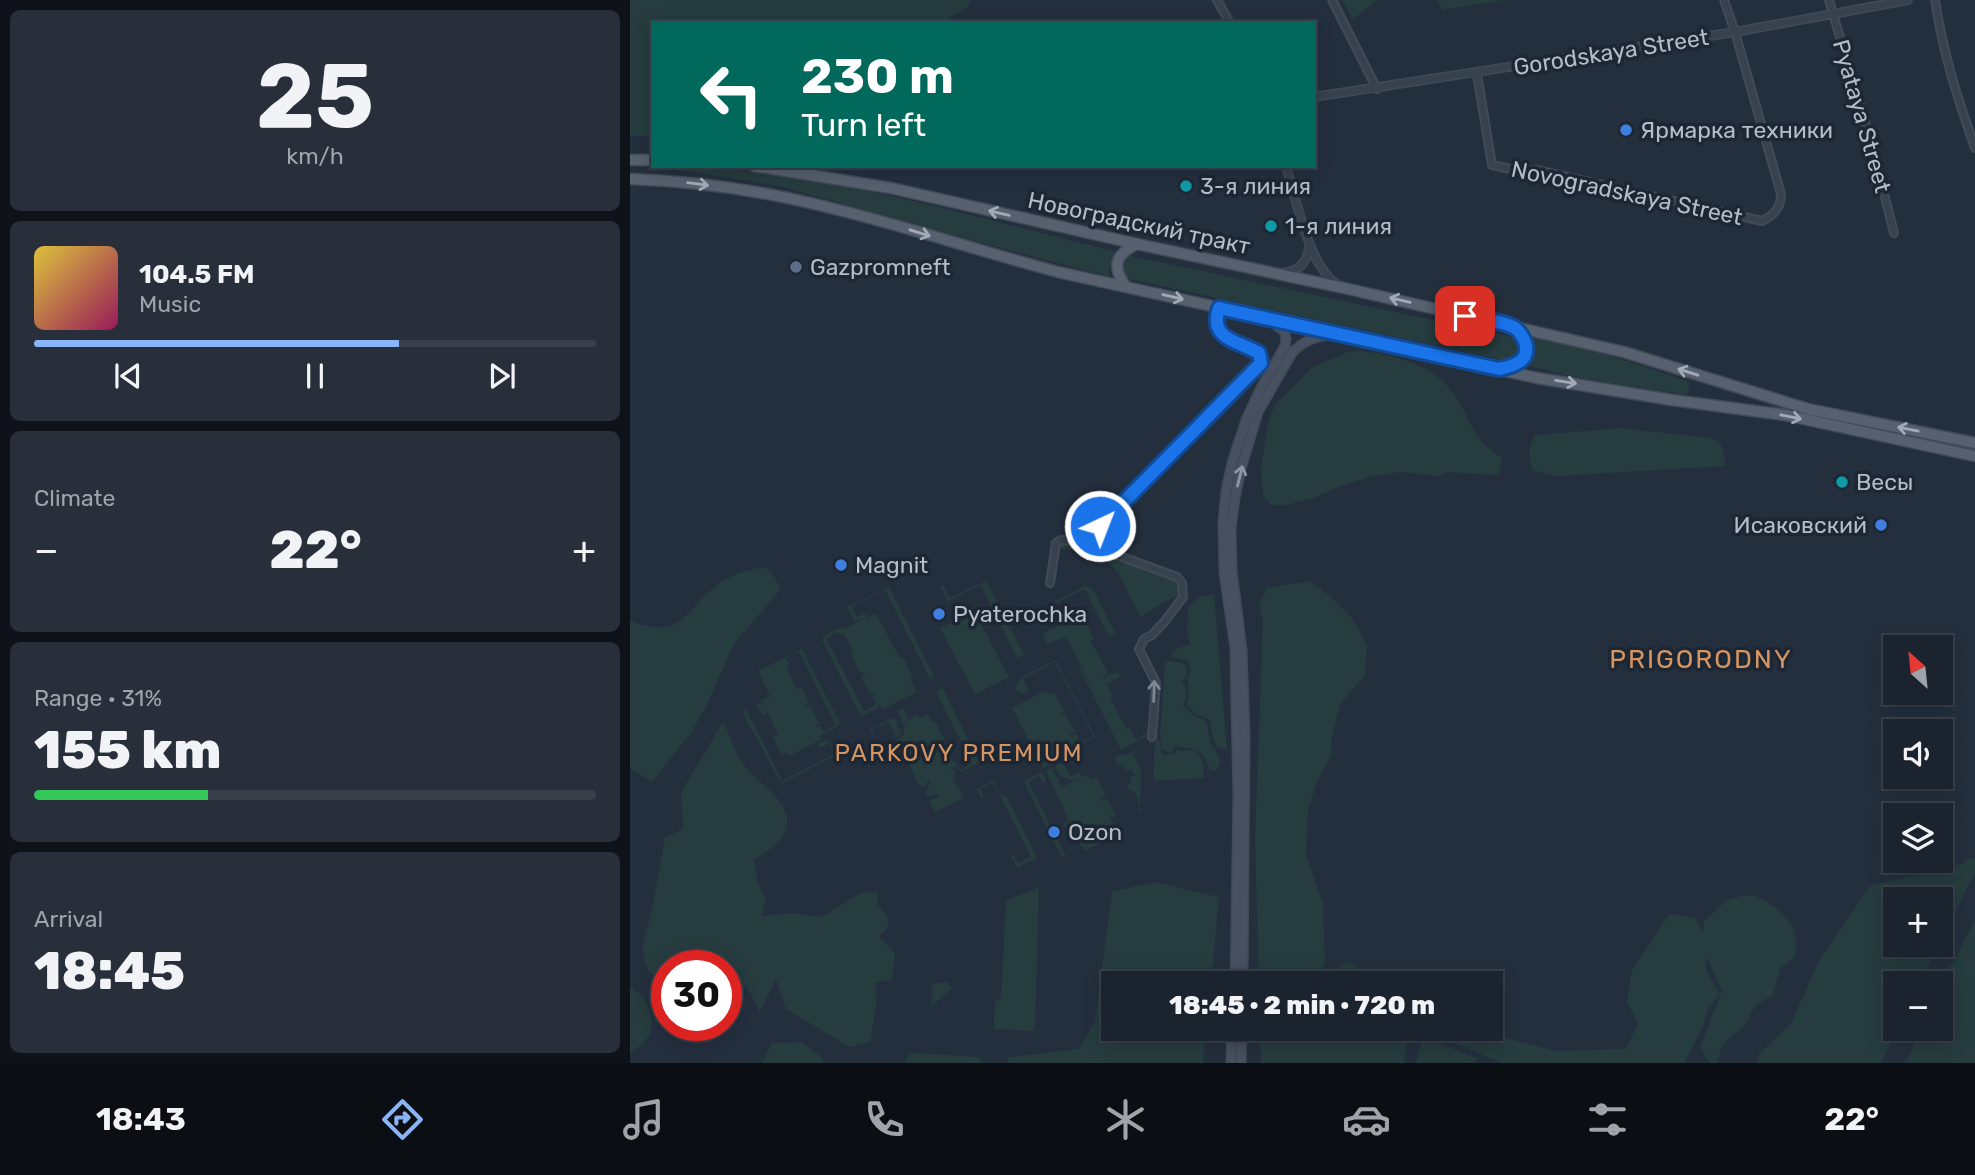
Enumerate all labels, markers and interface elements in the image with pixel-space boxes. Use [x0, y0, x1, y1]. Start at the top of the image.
street label: Gorodskaya Street [1511, 23, 1711, 81]
street label: Pyataya Street [1827, 36, 1897, 196]
text: 25 [256, 42, 374, 150]
text: 230 m [801, 47, 954, 105]
icon: left [686, 49, 777, 140]
text: Turn left [801, 106, 926, 144]
place label: Ярмарка техники [1640, 116, 1833, 144]
marker: Ярмарка техники [1618, 122, 1634, 138]
text: km/h [286, 142, 344, 170]
street label: Novogradskaya Street [1509, 155, 1745, 231]
place label: 3-я линия [1200, 172, 1311, 200]
one-way arrow [686, 178, 709, 191]
marker: 3-я линия [1178, 178, 1194, 194]
street label: Новоградский тракт [1025, 186, 1253, 260]
one-way arrow [988, 205, 1011, 219]
place label: 1-я линия [1285, 212, 1392, 240]
marker: 1-я линия [1263, 218, 1279, 234]
one-way arrow [909, 227, 931, 240]
place label: Gazpromneft [810, 253, 951, 281]
text: 104.5 FM [139, 259, 255, 290]
marker: Gazpromneft [788, 259, 804, 275]
pin [1435, 286, 1495, 346]
text: Music [139, 290, 201, 318]
one-way arrow [1161, 291, 1184, 304]
one-way arrow [1389, 293, 1412, 307]
icon: arrive [1446, 297, 1484, 335]
icon: previous [109, 357, 147, 395]
icon: pause [296, 357, 334, 395]
icon: next [483, 357, 521, 395]
one-way arrow [1677, 364, 1699, 377]
one-way arrow [1554, 376, 1577, 389]
one-way arrow [1779, 410, 1802, 424]
one-way arrow [1897, 422, 1920, 435]
one-way arrow [1234, 465, 1247, 488]
place label: Весы [1856, 468, 1913, 496]
marker: Весы [1834, 474, 1850, 490]
text: Climate [34, 484, 115, 512]
position arrow [1063, 489, 1137, 563]
place label: Исаковский [1734, 511, 1867, 539]
marker: Исаковский [1873, 517, 1889, 533]
text: 22° [269, 519, 362, 581]
text: − [34, 527, 59, 573]
text: + [572, 527, 596, 573]
place label: Magnit [855, 551, 928, 579]
marker: Magnit [833, 557, 849, 573]
place label: Pyaterochka [953, 600, 1087, 628]
marker: Pyaterochka [931, 606, 947, 622]
north arrow [1883, 635, 1953, 705]
map controls [1883, 635, 1953, 1041]
district label: PRIGORODNY [1609, 644, 1793, 675]
one-way arrow [1147, 680, 1161, 703]
text: Range · 31% [34, 684, 162, 712]
text: 155 km [34, 719, 221, 781]
button: sound [1883, 719, 1953, 789]
district label: PARKOVY PREMIUM [834, 739, 1084, 767]
button: layers [1883, 803, 1953, 873]
place label: Ozon [1068, 818, 1122, 846]
marker: Ozon [1046, 824, 1062, 840]
button: + [1883, 887, 1953, 957]
text: Arrival [34, 905, 103, 933]
text: 18:45 [34, 940, 185, 1002]
speed limit sign: 30 [651, 950, 742, 1041]
button: − [1883, 971, 1953, 1041]
text: 18:45 · 2 min · 720 m [1169, 990, 1435, 1021]
icon: directions [378, 1095, 427, 1144]
icon: music [619, 1095, 668, 1144]
icon: phone [860, 1095, 909, 1144]
icon: climate [1101, 1095, 1150, 1144]
icon: car [1342, 1095, 1391, 1144]
icon: filters [1583, 1095, 1632, 1144]
text: 18:43 [96, 1100, 186, 1138]
text: 22° [1824, 1100, 1879, 1138]

